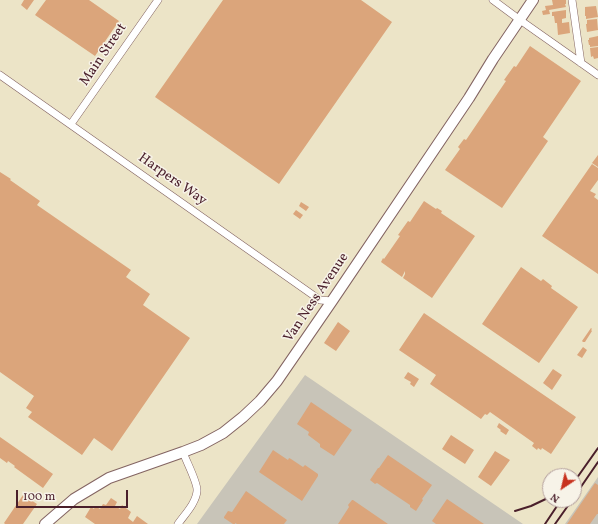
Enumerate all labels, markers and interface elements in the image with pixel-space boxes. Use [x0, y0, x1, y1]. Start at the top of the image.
street label: Main Street [77, 20, 131, 90]
street label: Harpers Way [134, 150, 210, 210]
street label: Van Ness Avenue [281, 250, 353, 346]
north arrow [542, 468, 582, 508]
scale bar [18, 482, 130, 508]
text: 100 m [23, 489, 55, 505]
text: N [548, 489, 563, 506]

